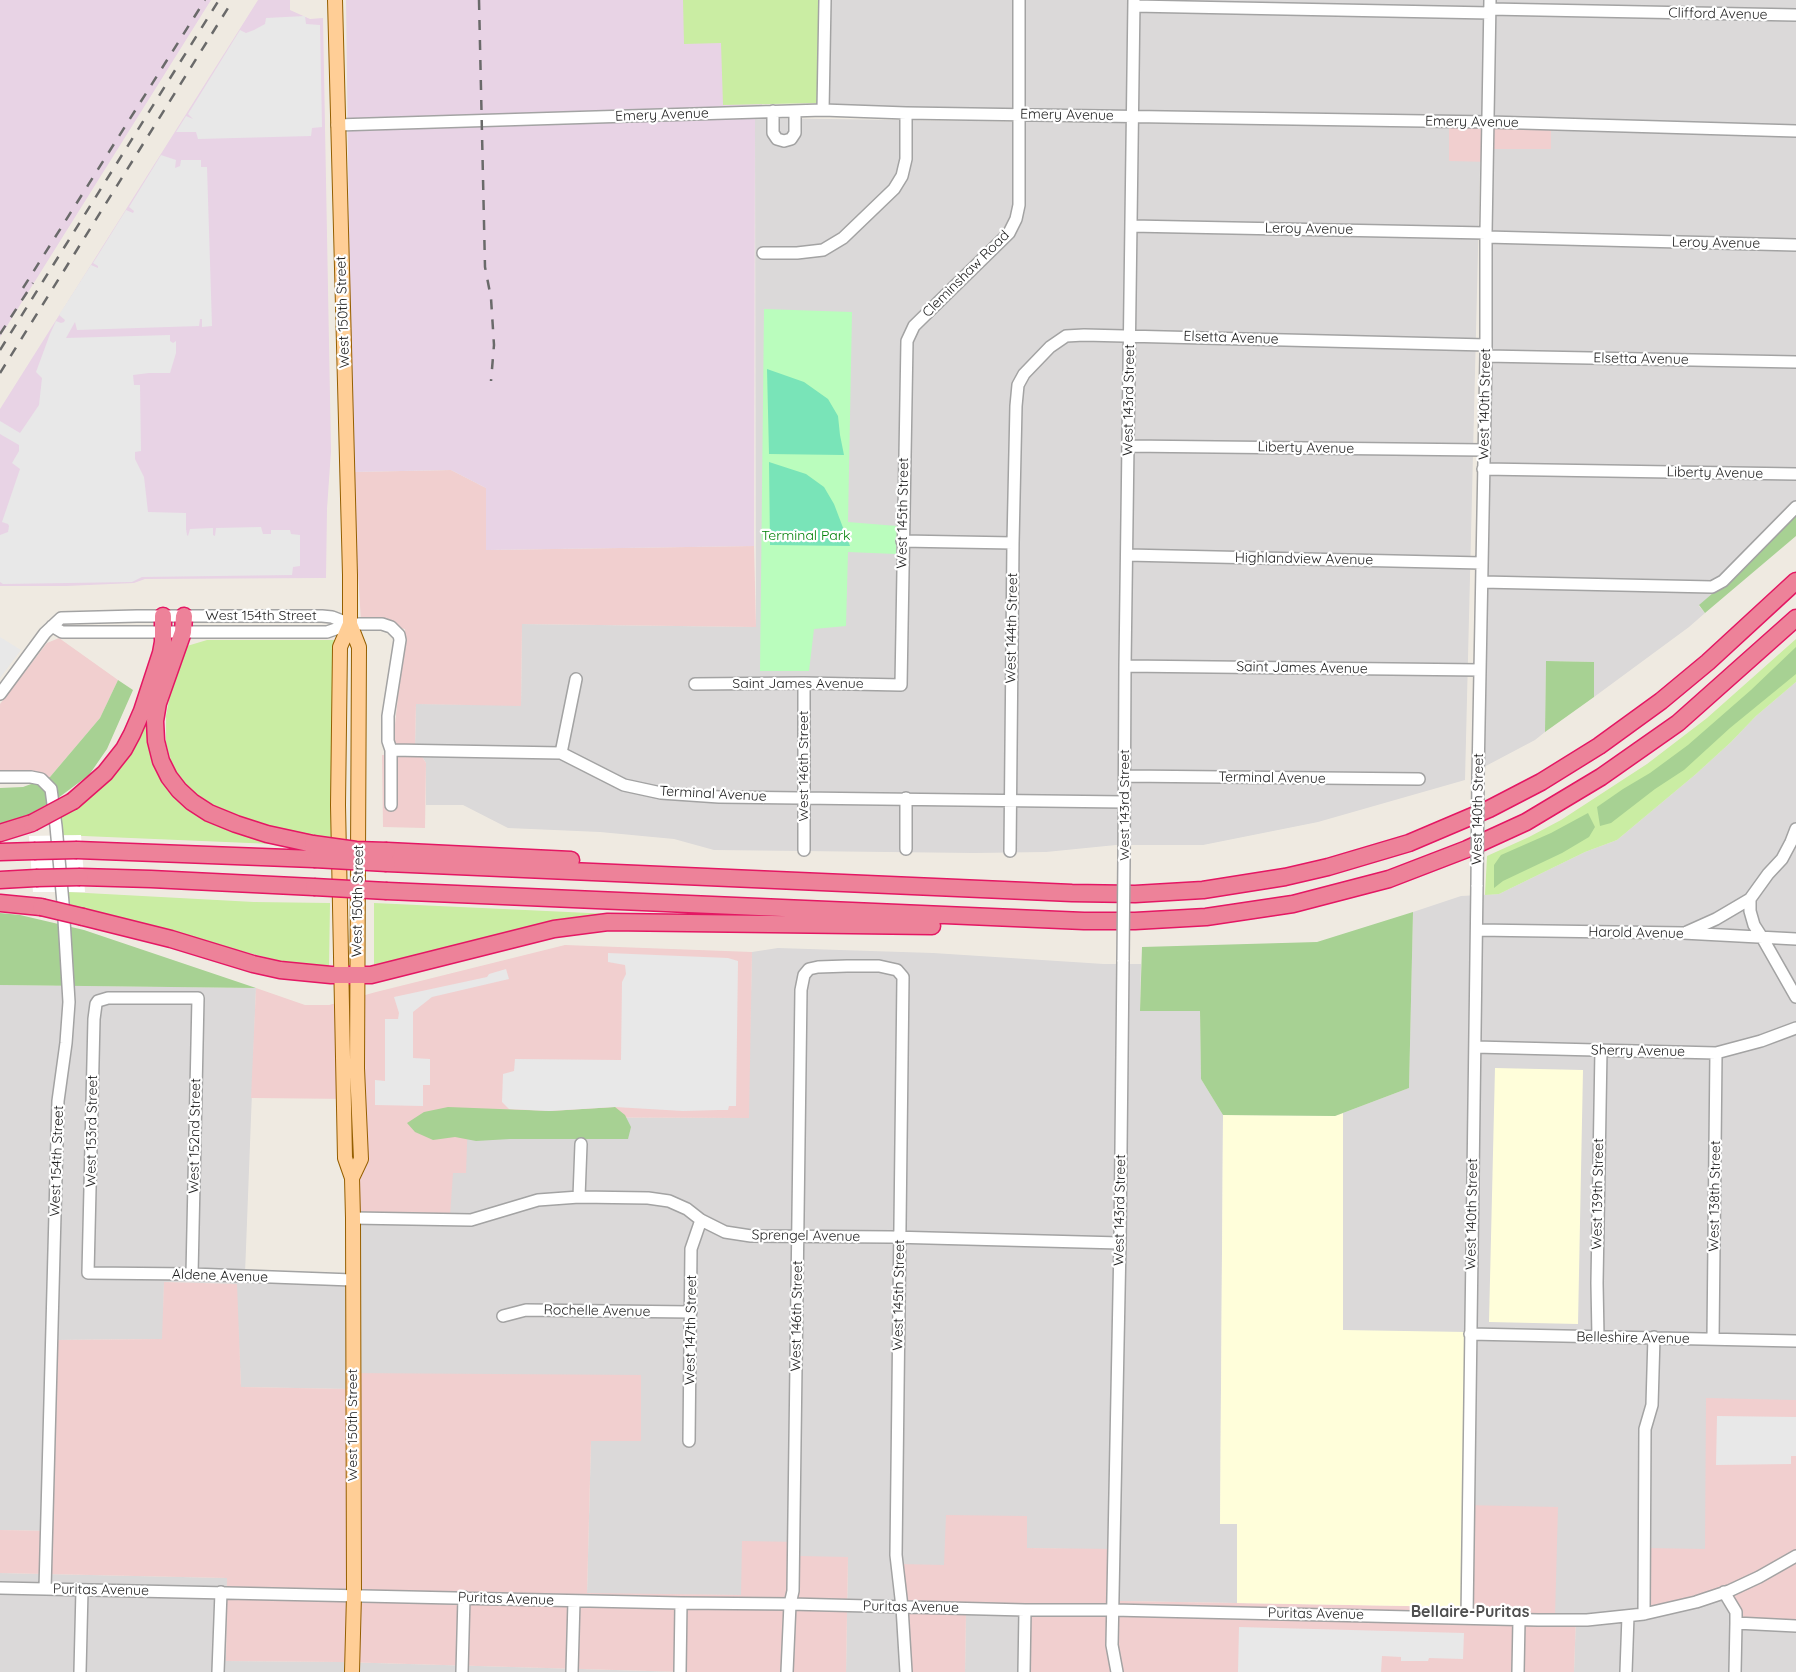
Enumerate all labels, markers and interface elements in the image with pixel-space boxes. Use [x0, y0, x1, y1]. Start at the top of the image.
street label: Clifford Avenue [1668, 5, 1768, 23]
street label: Emery Avenue [615, 105, 709, 125]
street label: Emery Avenue [1020, 106, 1114, 124]
street label: Emery Avenue [1425, 113, 1519, 131]
street label: Leroy Avenue [1265, 220, 1353, 238]
street label: Cleminshaw Road [919, 227, 1013, 321]
street label: Leroy Avenue [1672, 234, 1760, 252]
street label: West 150th Street [333, 256, 353, 368]
street label: Elsetta Avenue [1183, 328, 1279, 348]
street label: West 143rd Street [1120, 344, 1138, 456]
street label: West 140th Street [1476, 348, 1494, 460]
street label: Elsetta Avenue [1593, 350, 1689, 368]
street label: Liberty Avenue [1258, 439, 1354, 457]
street label: West 145th Street [894, 457, 912, 569]
street label: Liberty Avenue [1667, 464, 1763, 482]
park label: Terminal Park [761, 528, 851, 544]
street label: Highlandview Avenue [1235, 549, 1373, 569]
street label: West 144th Street [1003, 572, 1021, 684]
street label: West 154th Street [205, 608, 317, 624]
street label: Saint James Avenue [1236, 658, 1368, 678]
street label: Saint James Avenue [732, 676, 864, 692]
street label: West 146th Street [796, 710, 812, 822]
street label: West 143rd Street [1117, 749, 1133, 861]
street label: West 140th Street [1469, 753, 1487, 865]
street label: Terminal Avenue [1218, 769, 1326, 787]
street label: Terminal Avenue [659, 783, 767, 805]
street label: West 150th Street [349, 845, 367, 957]
street label: Harold Avenue [1588, 924, 1684, 942]
street label: Sherry Avenue [1591, 1042, 1685, 1060]
street label: West 153rd Street [83, 1075, 101, 1187]
street label: West 152nd Street [186, 1078, 204, 1194]
street label: West 154th Street [47, 1105, 67, 1217]
street label: West 139th Street [1589, 1138, 1607, 1250]
street label: West 138th Street [1706, 1140, 1724, 1252]
street label: West 143rd Street [1111, 1154, 1129, 1266]
street label: West 140th Street [1463, 1158, 1481, 1270]
street label: Sprengel Avenue [751, 1227, 861, 1245]
street label: West 145th Street [890, 1239, 908, 1351]
street label: West 146th Street [788, 1260, 806, 1372]
street label: Aldene Avenue [172, 1266, 268, 1286]
street label: West 147th Street [682, 1275, 700, 1385]
street label: Rochelle Avenue [543, 1302, 651, 1320]
street label: Belleshire Avenue [1576, 1329, 1690, 1347]
street label: West 150th Street [345, 1369, 361, 1481]
street label: Puritas Avenue [53, 1581, 149, 1599]
street label: Puritas Avenue [458, 1589, 554, 1609]
street label: Puritas Avenue [863, 1598, 959, 1616]
district label: Bellaire-Puritas [1411, 1602, 1529, 1622]
street label: Puritas Avenue [1268, 1605, 1364, 1623]

